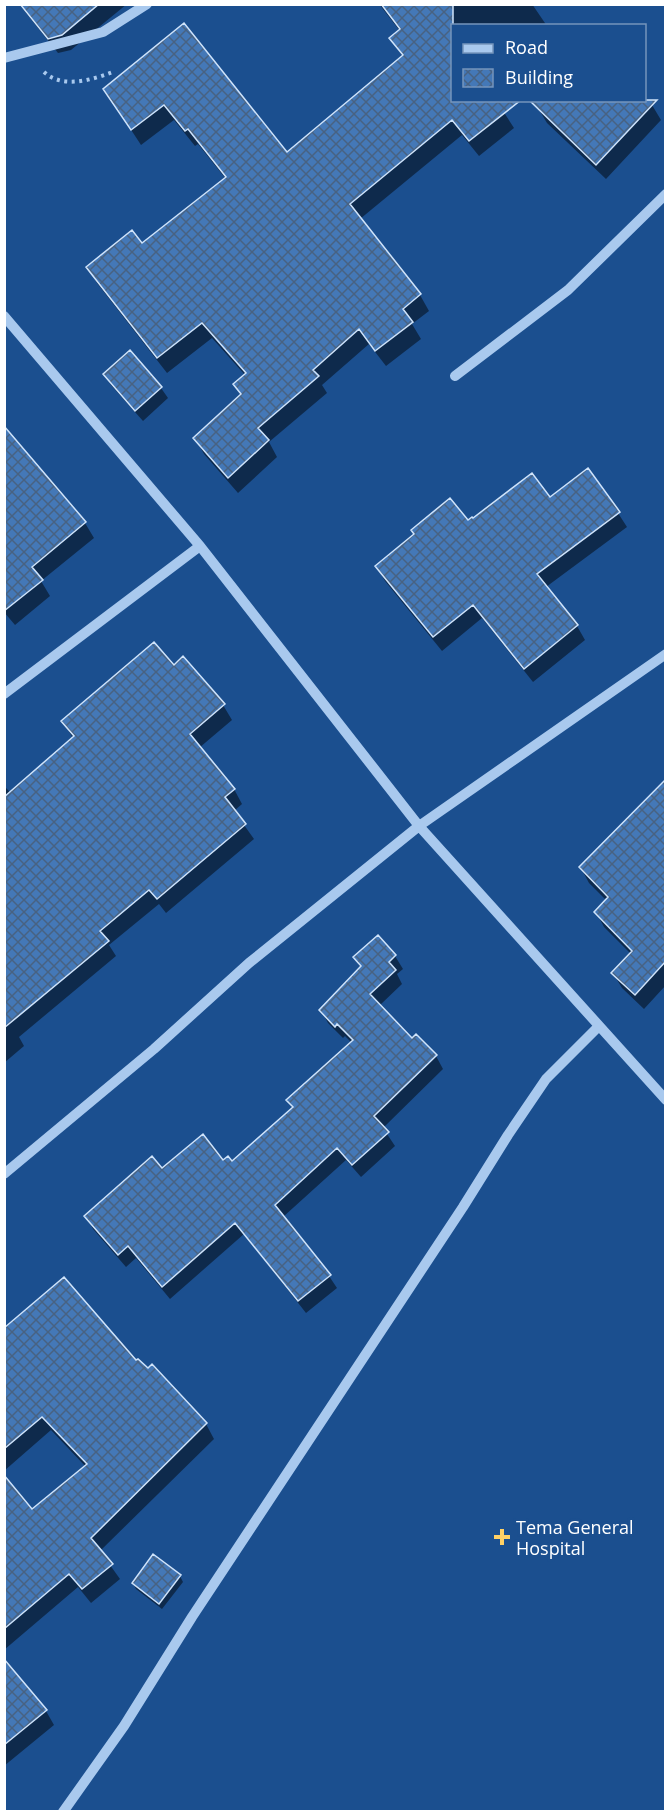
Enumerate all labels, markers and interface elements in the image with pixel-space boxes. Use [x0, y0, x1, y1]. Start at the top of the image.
legend [451, 24, 646, 102]
text: Road [505, 35, 548, 59]
text: Building [505, 65, 573, 89]
place label: Tema General Hospital [516, 1515, 634, 1560]
marker: Tema General Hospital [493, 1528, 511, 1546]

